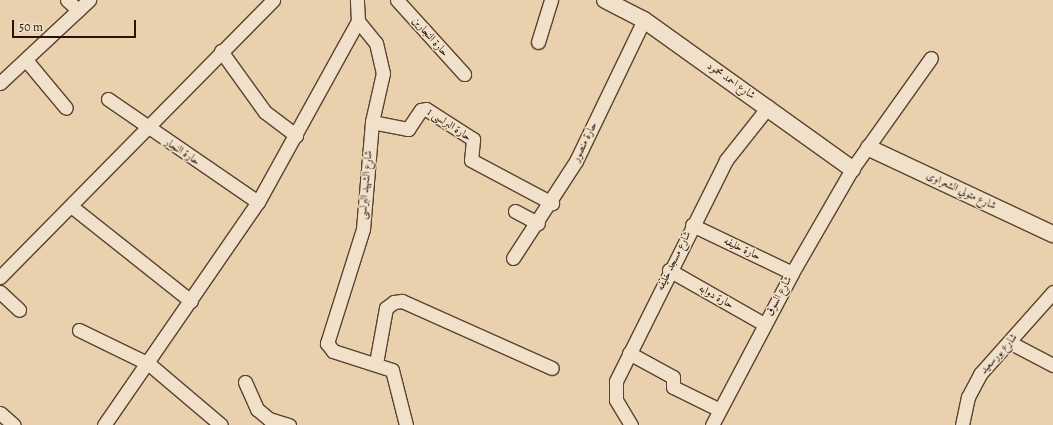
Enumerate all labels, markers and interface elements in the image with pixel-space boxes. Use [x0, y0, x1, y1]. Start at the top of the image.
scale bar [14, 12, 138, 38]
street label: حارة النجارين [409, 15, 451, 59]
text: 50 m [19, 19, 43, 35]
street label: شارع احمد محمود [704, 60, 758, 102]
street label: حارة البرلسى 1 [424, 106, 474, 144]
street label: حارة منصور [570, 120, 600, 164]
street label: حارة النجار [162, 136, 202, 168]
street label: شارع الشهيد البرلسى [356, 150, 376, 220]
street label: شارع متولي الشعراوى [924, 169, 998, 213]
street label: شارع مسجد خليفه [654, 229, 694, 293]
street label: حارة خليفه [721, 235, 763, 263]
street label: شارع السوق [763, 274, 795, 318]
street label: حارة دوابه [696, 282, 736, 312]
street label: شارع بورسعيد [977, 331, 1021, 377]

